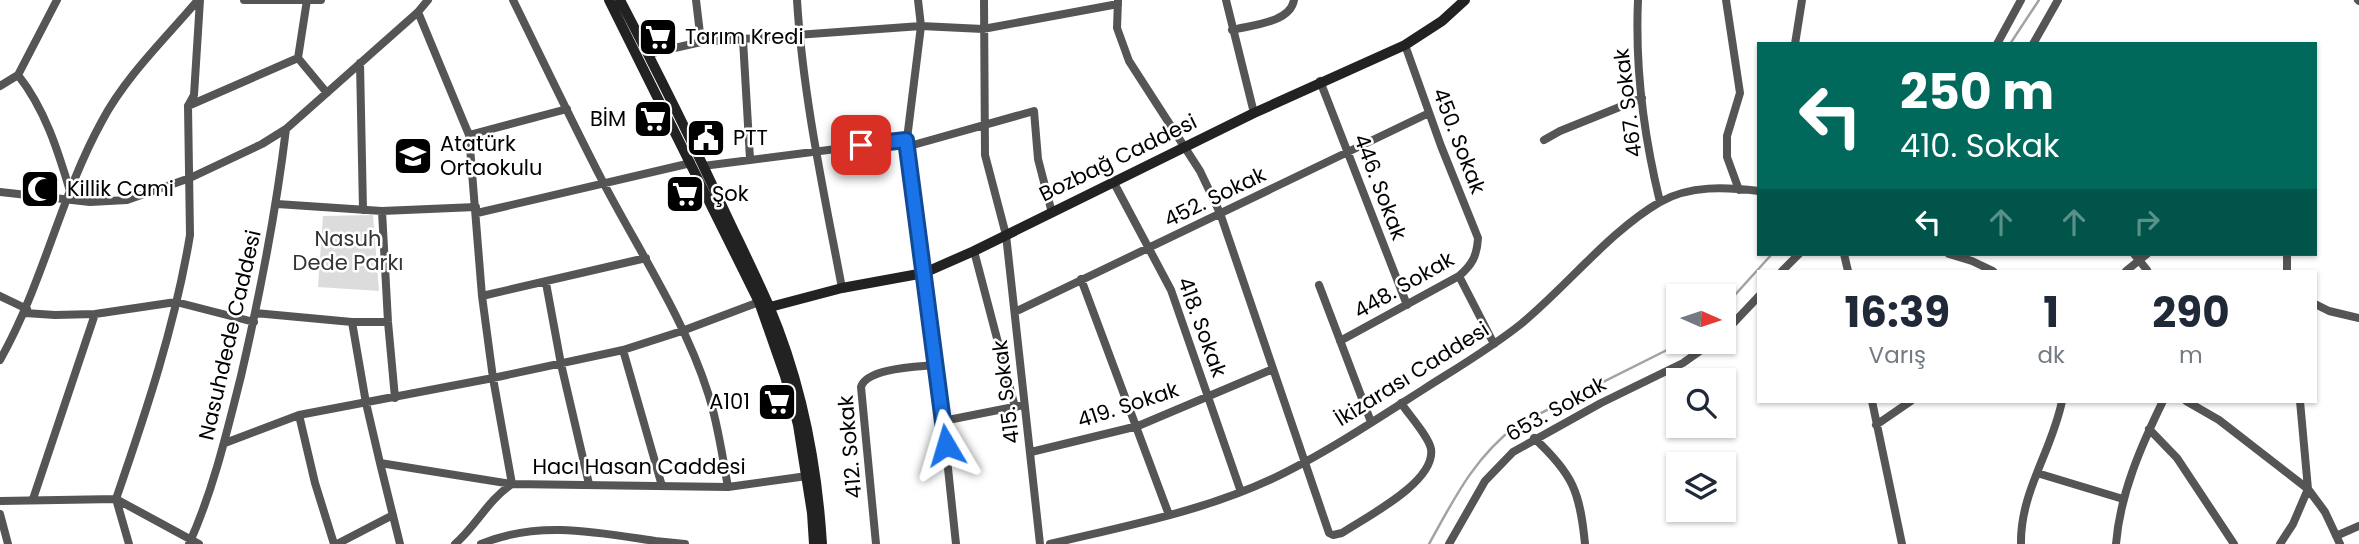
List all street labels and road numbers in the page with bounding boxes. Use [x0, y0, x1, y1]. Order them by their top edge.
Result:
street label: 467. Sokak [1606, 47, 1649, 159]
street label: 450. Sokak [1426, 84, 1493, 198]
street label: Bozbağ Caddesi [1034, 107, 1201, 208]
street label: 446. Sokak [1347, 130, 1414, 244]
street label: 452. Sokak [1159, 159, 1271, 234]
street label: Nasuhdede Caddesi [191, 227, 268, 443]
street label: 448. Sokak [1348, 244, 1459, 325]
street label: 418. Sokak [1171, 273, 1234, 381]
street label: İkizarası Caddesi [1329, 314, 1494, 433]
street label: 415. Sokak [985, 338, 1026, 446]
street label: 653. Sokak [1500, 369, 1611, 448]
street label: 419. Sokak [1074, 374, 1182, 435]
street label: 412. Sokak [831, 394, 868, 500]
street label: Hacı Hasan Caddesi [532, 452, 746, 481]

